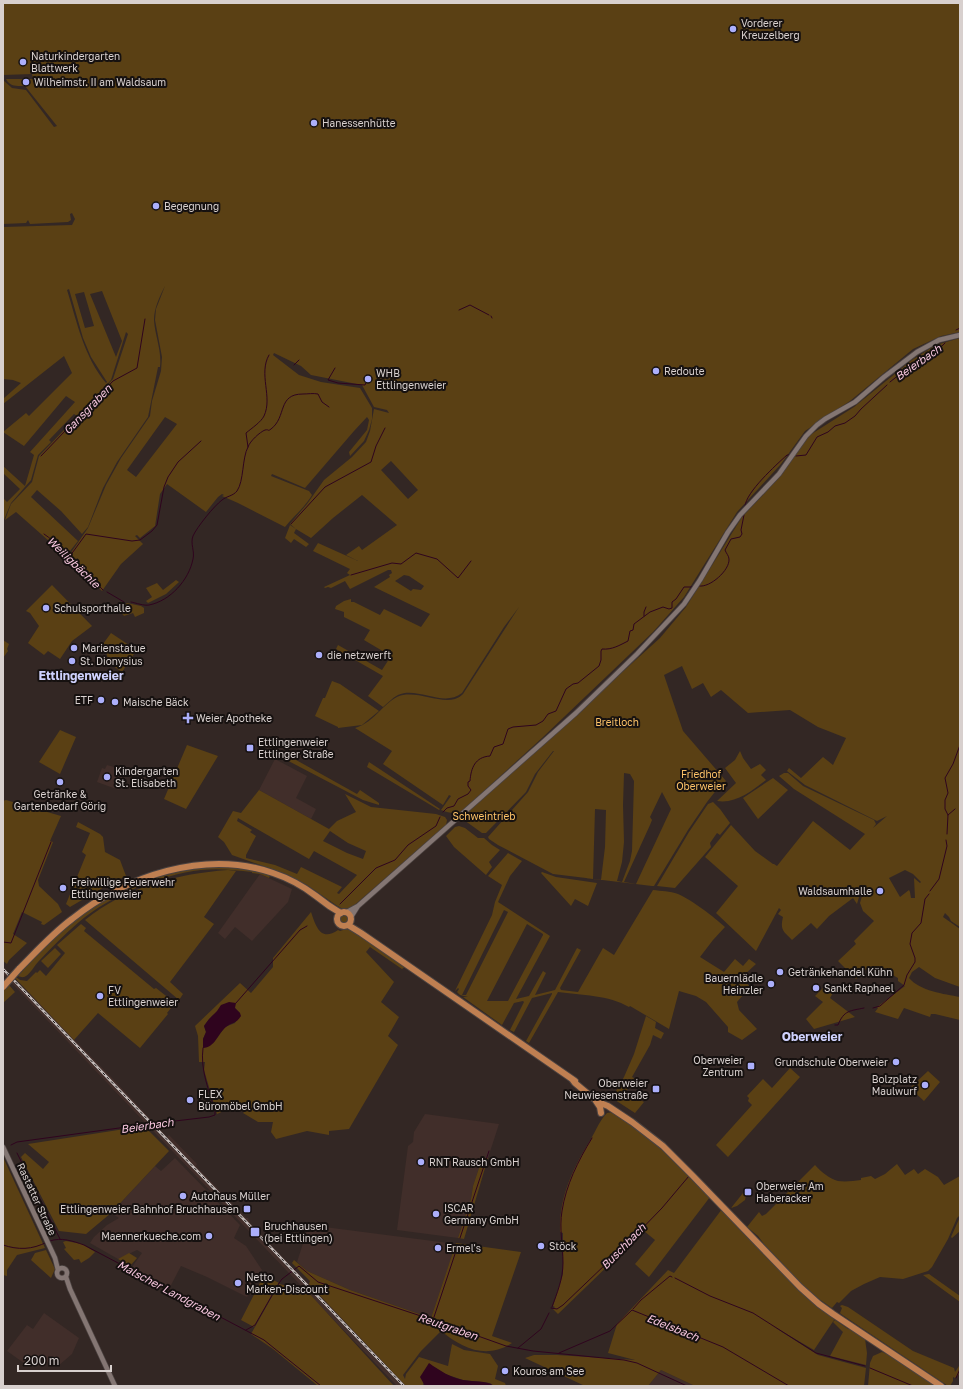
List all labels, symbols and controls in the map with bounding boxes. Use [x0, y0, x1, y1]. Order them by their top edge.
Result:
place label: Vorderer Kreuzelberg [741, 17, 800, 41]
marker: Vorderer Kreuzelberg [728, 24, 738, 34]
place label: Naturkindergarten Blattwerk [31, 50, 120, 74]
marker: Naturkindergarten Blattwerk [18, 57, 28, 67]
place label: Wilheimstr. II am Waldsaum [34, 76, 166, 88]
marker: Wilheimstr. II am Waldsaum [21, 77, 31, 87]
place label: Hanessenhütte [322, 117, 396, 129]
marker: Hanessenhütte [309, 118, 319, 128]
place label: Begegnung [164, 200, 219, 212]
marker: Begegnung [151, 201, 161, 211]
water label: Beierbach [893, 341, 944, 383]
place label: Redoute [664, 365, 705, 377]
marker: Redoute [651, 366, 661, 376]
place label: WHB Ettlingenweier [376, 367, 446, 391]
marker: WHB Ettlingenweier [363, 374, 373, 384]
water label: Gansgraben [60, 381, 115, 437]
water label: Weiligbächle [44, 534, 104, 592]
place label: Schulsporthalle [54, 602, 131, 614]
marker: Schulsporthalle [41, 603, 51, 613]
place label: Marienstatue [82, 642, 146, 654]
marker: Marienstatue [69, 643, 79, 653]
place label: die netzwerft [327, 649, 391, 661]
marker: die netzwerft [314, 650, 324, 660]
place label: St. Dionysius [80, 655, 143, 667]
marker: St. Dionysius [67, 656, 77, 666]
district label: Ettlingenweier [38, 668, 124, 683]
place label: ETF [75, 694, 93, 706]
marker: ETF [96, 695, 106, 705]
place label: Maische Bäck [123, 696, 189, 708]
marker: Maische Bäck [110, 697, 120, 707]
place label: Weier Apotheke [196, 712, 272, 724]
marker: Weier Apotheke [183, 713, 193, 723]
park label: Breitloch [595, 716, 639, 728]
place label: Ettlingenweier Ettlinger Straße [258, 736, 334, 760]
marker: Ettlingenweier Ettlinger Straße [245, 743, 255, 753]
place label: Kindergarten St. Elisabeth [115, 765, 178, 789]
park label: Friedhof Oberweier [676, 768, 726, 792]
marker: Kindergarten St. Elisabeth [102, 772, 112, 782]
marker: Getränke & Gartenbedarf Görig [55, 777, 65, 787]
place label: Getränke & Gartenbedarf Görig [14, 788, 106, 812]
park label: Schweintrieb [453, 810, 515, 822]
place label: Freiwillige Feuerwehr Ettlingenweier [71, 876, 175, 900]
marker: Freiwillige Feuerwehr Ettlingenweier [58, 883, 68, 893]
place label: Waldsaumhalle [798, 885, 872, 897]
marker: Waldsaumhalle [875, 886, 885, 896]
place label: Getränkehandel Kühn [788, 966, 892, 978]
marker: Getränkehandel Kühn [775, 967, 785, 977]
place label: Bauernlädle Heinzler [705, 972, 763, 996]
marker: Bauernlädle Heinzler [766, 979, 776, 989]
place label: Sankt Raphael [824, 982, 894, 994]
marker: Sankt Raphael [811, 983, 821, 993]
place label: FV Ettlingenweier [108, 984, 178, 1008]
marker: FV Ettlingenweier [95, 991, 105, 1001]
district label: Oberweier [782, 1029, 843, 1044]
place label: Oberweier Zentrum [693, 1054, 743, 1078]
place label: Grundschule Oberweier [775, 1056, 888, 1068]
marker: Grundschule Oberweier [891, 1057, 901, 1067]
marker: Oberweier Zentrum [746, 1061, 756, 1071]
place label: Bolzplatz Maulwurf [872, 1073, 917, 1097]
place label: Oberweier Neuwiesenstraße [564, 1077, 648, 1101]
marker: Bolzplatz Maulwurf [920, 1080, 930, 1090]
marker: Oberweier Neuwiesenstraße [651, 1084, 661, 1094]
place label: FLEX Büromöbel GmbH [198, 1088, 283, 1112]
marker: FLEX Büromöbel GmbH [185, 1095, 195, 1105]
water label: Beierbach [120, 1115, 175, 1135]
place label: RNT Rausch GmbH [429, 1156, 520, 1168]
marker: RNT Rausch GmbH [416, 1157, 426, 1167]
street label: Rastatter Straße [15, 1161, 59, 1237]
place label: Oberweier Am Haberacker [756, 1180, 824, 1204]
marker: Oberweier Am Haberacker [743, 1187, 753, 1197]
place label: Autohaus Müller [191, 1190, 270, 1202]
marker: Autohaus Müller [178, 1191, 188, 1201]
place label: ISCAR Germany GmbH [444, 1202, 519, 1226]
place label: Ettlingenweier Bahnhof Bruchhausen [60, 1203, 239, 1215]
marker: Ettlingenweier Bahnhof Bruchhausen [242, 1204, 252, 1214]
marker: ISCAR Germany GmbH [431, 1209, 441, 1219]
place label: Bruchhausen (bei Ettlingen) [264, 1220, 333, 1244]
water label: Buschbach [598, 1220, 649, 1272]
marker: Bruchhausen (bei Ettlingen) [249, 1226, 261, 1238]
place label: Maennerkueche.com [101, 1230, 201, 1242]
marker: Maennerkueche.com [204, 1231, 214, 1241]
place label: Stöck [549, 1240, 577, 1252]
marker: Stöck [536, 1241, 546, 1251]
place label: Ermel's [446, 1242, 481, 1254]
marker: Ermel's [433, 1243, 443, 1253]
water label: Malscher Landgraben [115, 1257, 224, 1324]
place label: Netto Marken-Discount [246, 1271, 328, 1295]
marker: Netto Marken-Discount [233, 1278, 243, 1288]
water label: Reutgraben [416, 1310, 481, 1344]
water label: Edelsbach [645, 1311, 702, 1344]
scale bar [18, 1347, 111, 1373]
text: 200 m [24, 1353, 59, 1368]
place label: Kouros am See [513, 1365, 585, 1377]
marker: Kouros am See [500, 1366, 510, 1376]

